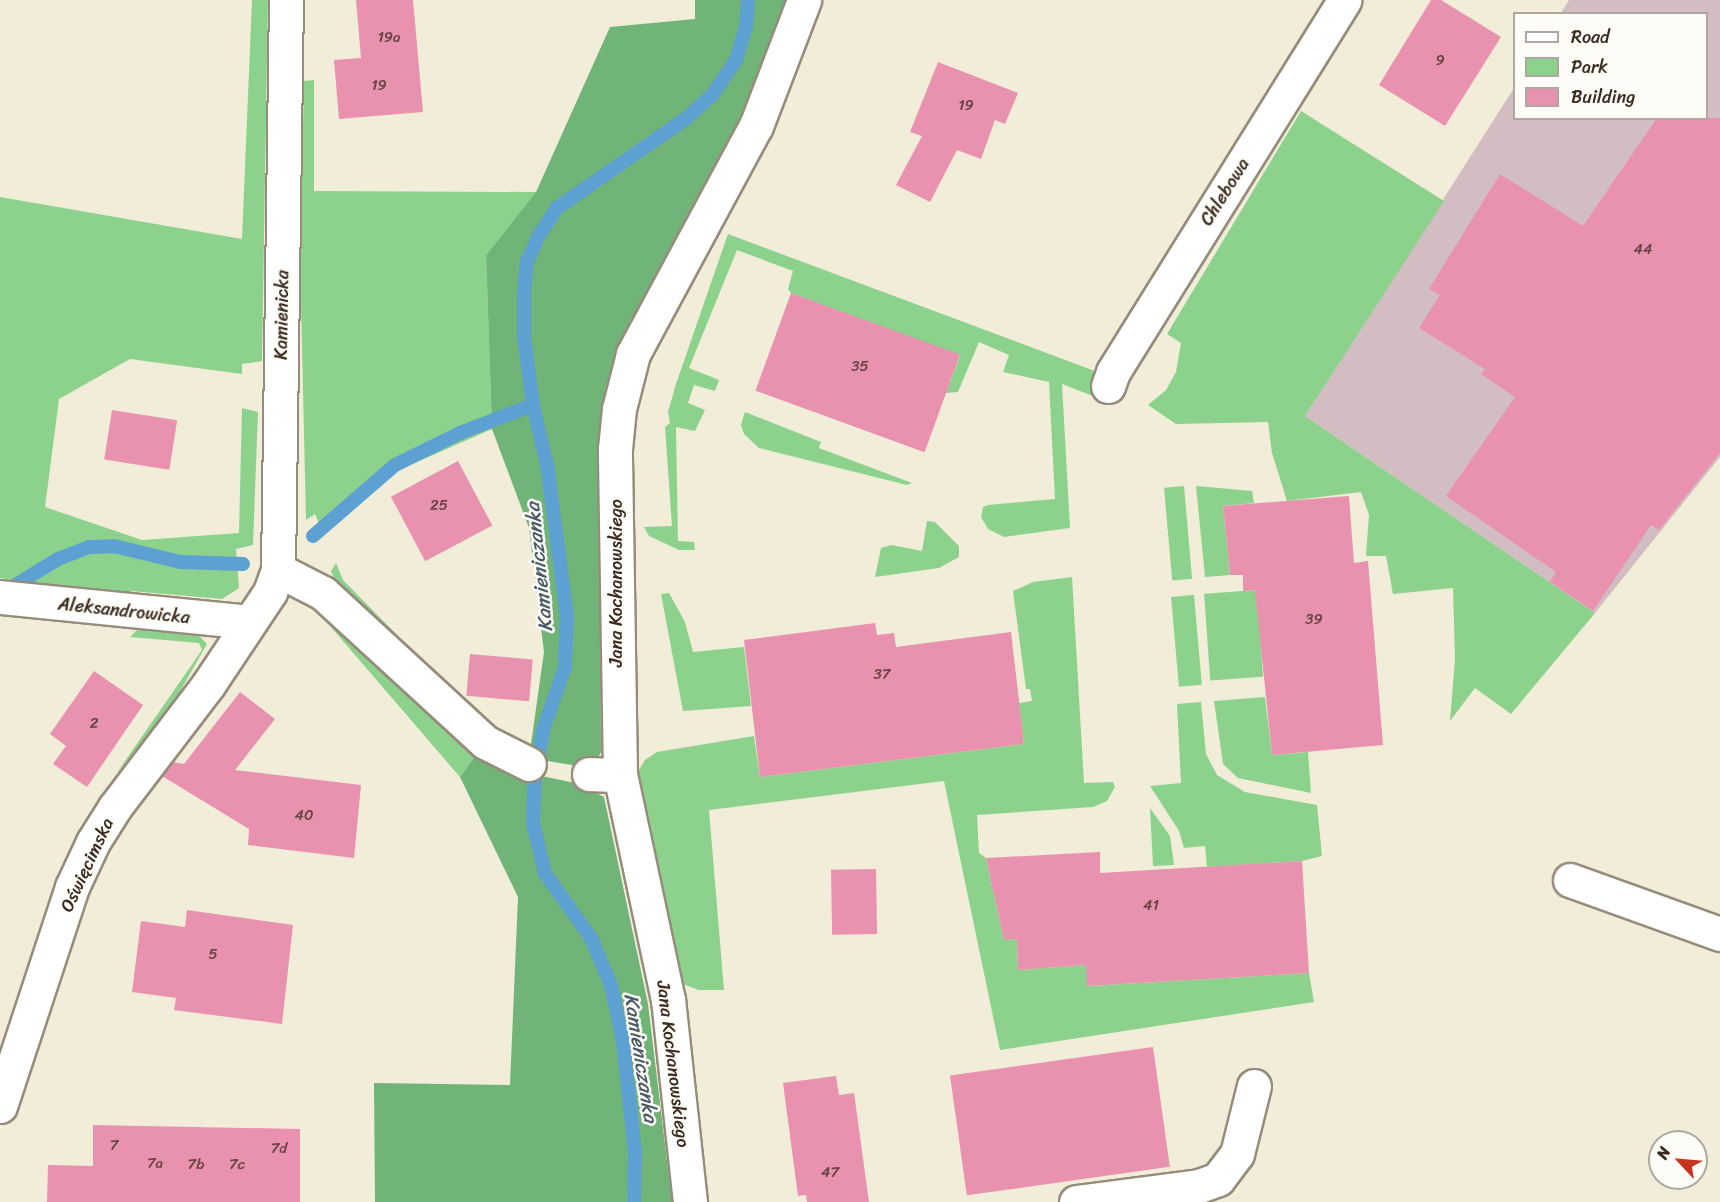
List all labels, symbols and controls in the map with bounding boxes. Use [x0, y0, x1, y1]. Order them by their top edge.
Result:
legend [1513, 12, 1708, 120]
text: Road [1571, 21, 1610, 53]
house number: 19a [377, 29, 401, 47]
text: Park [1571, 51, 1608, 83]
house number: 9 [1435, 52, 1445, 70]
house number: 19 [371, 77, 387, 95]
text: Building [1571, 81, 1635, 113]
house number: 19 [958, 97, 974, 115]
street label: Chlebowa [1196, 154, 1254, 230]
house number: 44 [1634, 241, 1652, 259]
street label: Kamienicka [270, 270, 294, 360]
house number: 35 [851, 358, 869, 376]
house number: 25 [430, 497, 448, 515]
street label: Jana Kochanowskiego [605, 498, 627, 668]
water label: Kamieniczanka [520, 501, 558, 633]
street label: Aleksandrowicka [57, 593, 191, 629]
house number: 39 [1305, 611, 1323, 629]
house number: 37 [874, 666, 890, 684]
house number: 2 [90, 715, 98, 733]
house number: 40 [295, 807, 313, 825]
street label: Oświęcimska [56, 815, 118, 915]
house number: 41 [1143, 897, 1159, 915]
house number: 5 [208, 946, 218, 964]
street label: Jana Kochanowskiego [652, 979, 694, 1149]
water label: Kamieniczanka [619, 992, 663, 1124]
north arrow [1648, 1130, 1708, 1190]
house number: 7 [110, 1137, 118, 1155]
house number: 7d [271, 1140, 287, 1158]
text: N [1648, 1141, 1679, 1164]
house number: 7a [147, 1155, 163, 1173]
house number: 7b [188, 1156, 204, 1174]
house number: 7c [229, 1156, 245, 1174]
house number: 47 [821, 1164, 839, 1182]

